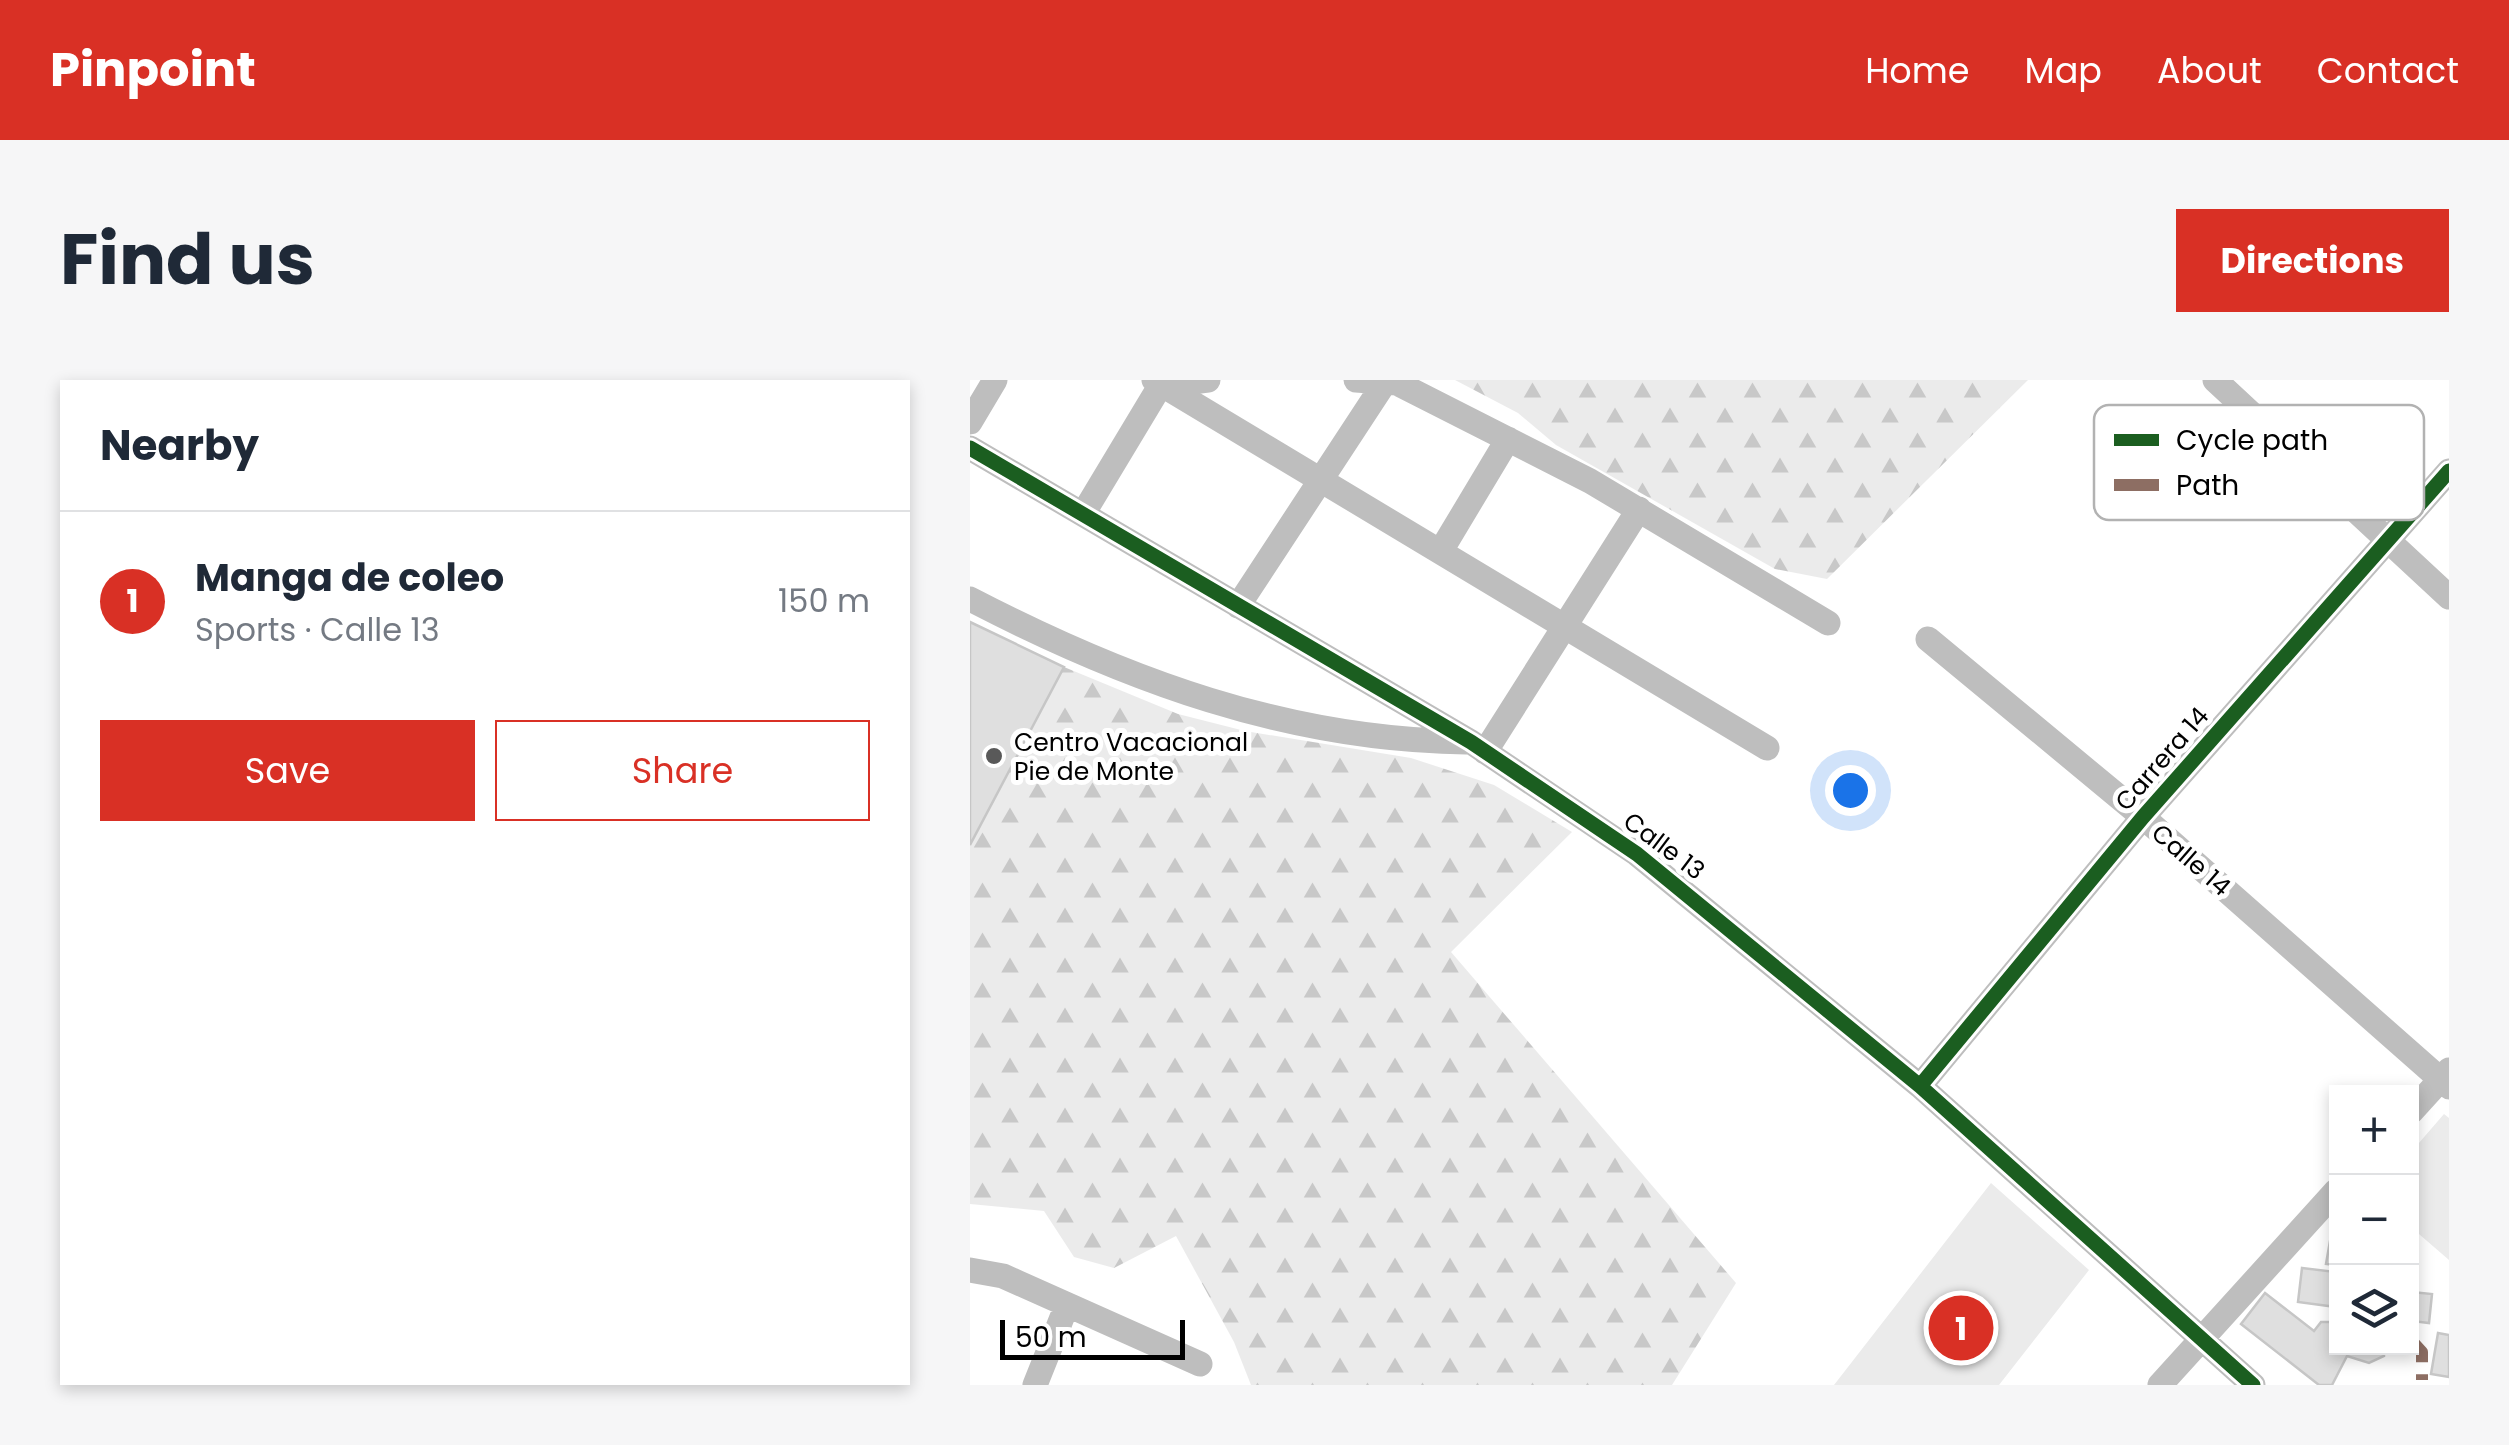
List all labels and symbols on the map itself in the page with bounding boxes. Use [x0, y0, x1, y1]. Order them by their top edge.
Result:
legend [2094, 405, 2424, 520]
text: Cycle path [2176, 421, 2328, 460]
text: Path [2176, 466, 2239, 505]
street label: Carrera 14 [2107, 700, 2217, 818]
place label: Centro Vacacional Pie de Monte [1014, 725, 1248, 789]
marker: Centro Vacacional Pie de Monte [983, 745, 1005, 767]
your location [1825, 765, 1876, 816]
street label: Calle 13 [1616, 804, 1712, 888]
street label: Calle 14 [2144, 816, 2238, 904]
pin: 1 [1928, 1290, 1994, 1366]
scale bar [1000, 1315, 1185, 1360]

